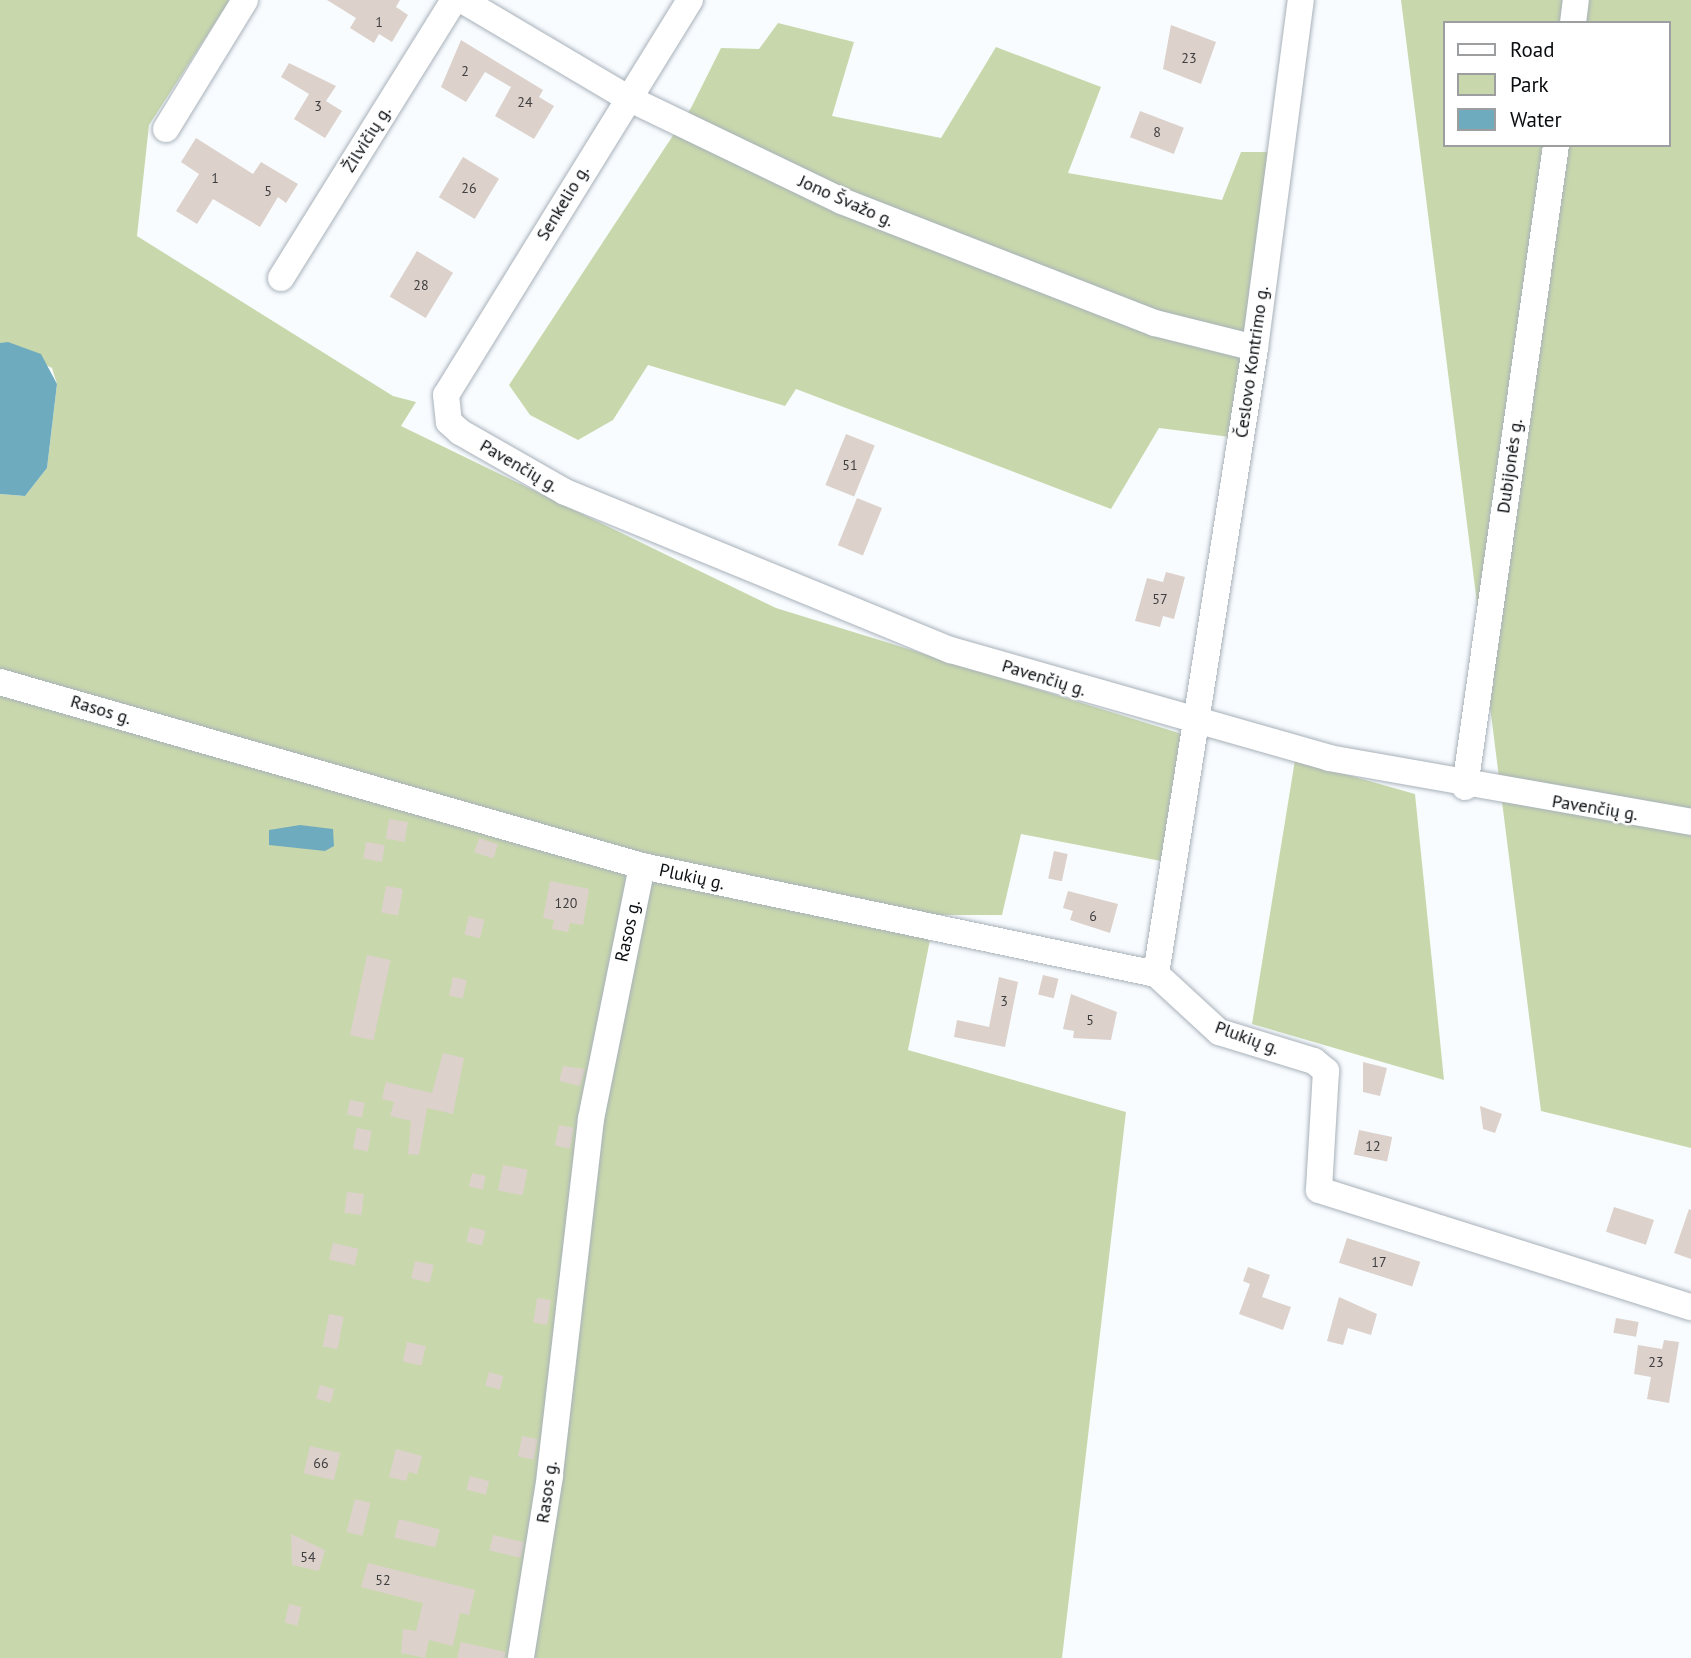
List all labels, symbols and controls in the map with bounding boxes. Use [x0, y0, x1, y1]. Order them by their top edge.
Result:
house number: 1 [375, 14, 383, 30]
legend [1442, 21, 1670, 147]
text: Road [1510, 36, 1554, 63]
house number: 23 [1181, 50, 1197, 66]
house number: 2 [461, 63, 469, 79]
text: Park [1510, 71, 1549, 98]
house number: 24 [517, 94, 533, 110]
house number: 3 [314, 98, 322, 114]
street label: Žilvičių g. [338, 102, 396, 176]
text: Water [1510, 106, 1562, 133]
house number: 8 [1153, 124, 1161, 140]
street label: Senkelio g. [532, 161, 594, 245]
house number: 1 [211, 170, 219, 186]
street label: Jono Švažo g. [795, 170, 897, 232]
house number: 26 [461, 180, 477, 196]
house number: 5 [264, 183, 272, 199]
house number: 28 [413, 277, 429, 293]
street label: Česlovo Kontrimo g. [1231, 285, 1273, 439]
street label: Dubijonės g. [1493, 417, 1527, 515]
street label: Pavenčių g. [476, 435, 562, 497]
house number: 51 [842, 457, 858, 473]
house number: 57 [1152, 591, 1168, 607]
street label: Pavenčių g. [999, 655, 1089, 701]
street label: Rasos g. [68, 691, 134, 729]
street label: Pavenčių g. [1550, 791, 1640, 825]
street label: Plukių g. [657, 860, 727, 894]
house number: 120 [555, 895, 577, 911]
street label: Rasos g. [611, 898, 645, 964]
house number: 6 [1089, 908, 1097, 924]
house number: 3 [1000, 993, 1008, 1009]
house number: 5 [1086, 1012, 1094, 1028]
street label: Plukių g. [1212, 1016, 1282, 1060]
house number: 12 [1365, 1138, 1381, 1154]
house number: 17 [1371, 1254, 1387, 1270]
house number: 23 [1648, 1354, 1664, 1370]
house number: 66 [313, 1455, 329, 1471]
street label: Rasos g. [532, 1460, 562, 1524]
house number: 54 [300, 1549, 316, 1565]
house number: 52 [375, 1572, 391, 1588]

